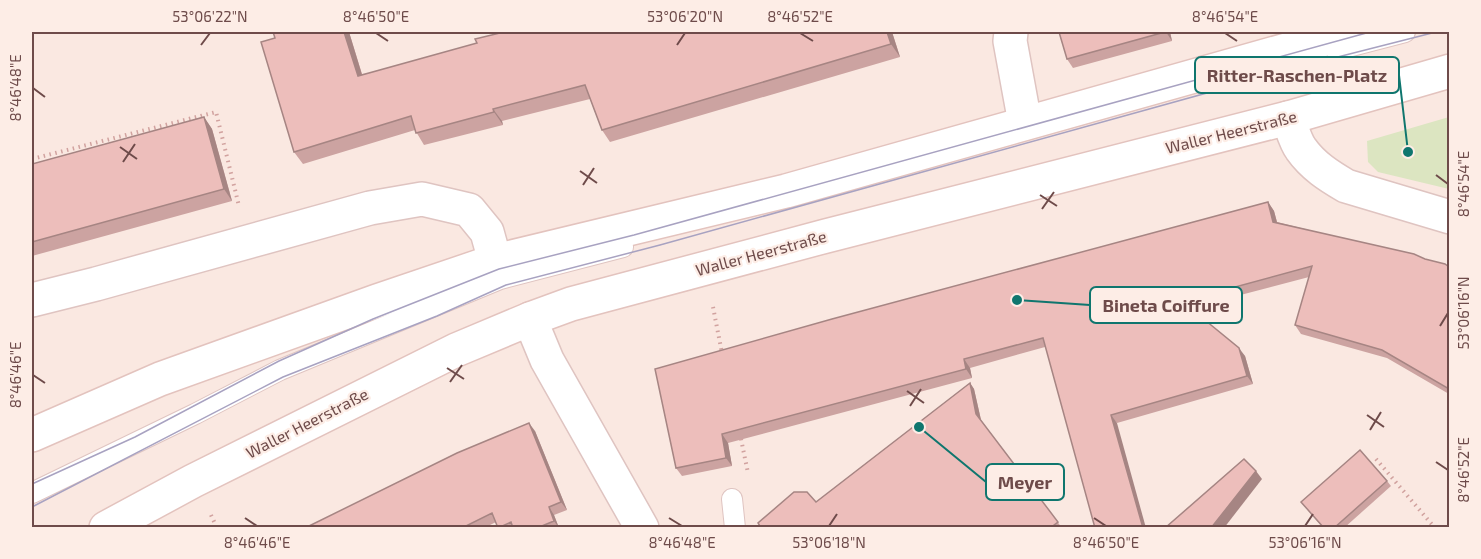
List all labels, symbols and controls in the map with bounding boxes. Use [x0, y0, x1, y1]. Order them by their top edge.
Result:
text: 53°06'22"N [172, 7, 248, 25]
text: 8°46'50"E [343, 7, 409, 25]
text: 53°06'20"N [647, 7, 723, 25]
text: 8°46'52"E [767, 7, 833, 25]
text: 8°46'54"E [1192, 7, 1258, 25]
text: 8°46'48"E [6, 54, 24, 122]
callout: Ritter-Raschen-Platz [1195, 57, 1399, 93]
text: Ritter-Raschen-Platz [1207, 64, 1387, 86]
street label: Waller Heerstraße [1163, 106, 1298, 157]
text: 8°46'54"E [1454, 151, 1472, 217]
street label: Waller Heerstraße [693, 226, 828, 279]
text: 53°06'16"N [1454, 276, 1472, 350]
callout: Bineta Coiffure [1090, 287, 1242, 323]
text: Bineta Coiffure [1102, 294, 1230, 316]
text: 8°46'46"E [6, 342, 24, 408]
street label: Waller Heerstraße [242, 384, 371, 462]
text: 8°46'52"E [1454, 437, 1472, 503]
callout: Meyer [986, 464, 1064, 500]
text: Meyer [998, 471, 1053, 493]
text: 8°46'46"E [224, 533, 290, 551]
text: 8°46'48"E [648, 533, 716, 551]
text: 53°06'18"N [792, 533, 866, 551]
text: 8°46'50"E [1073, 533, 1139, 551]
text: 53°06'16"N [1268, 533, 1342, 551]

